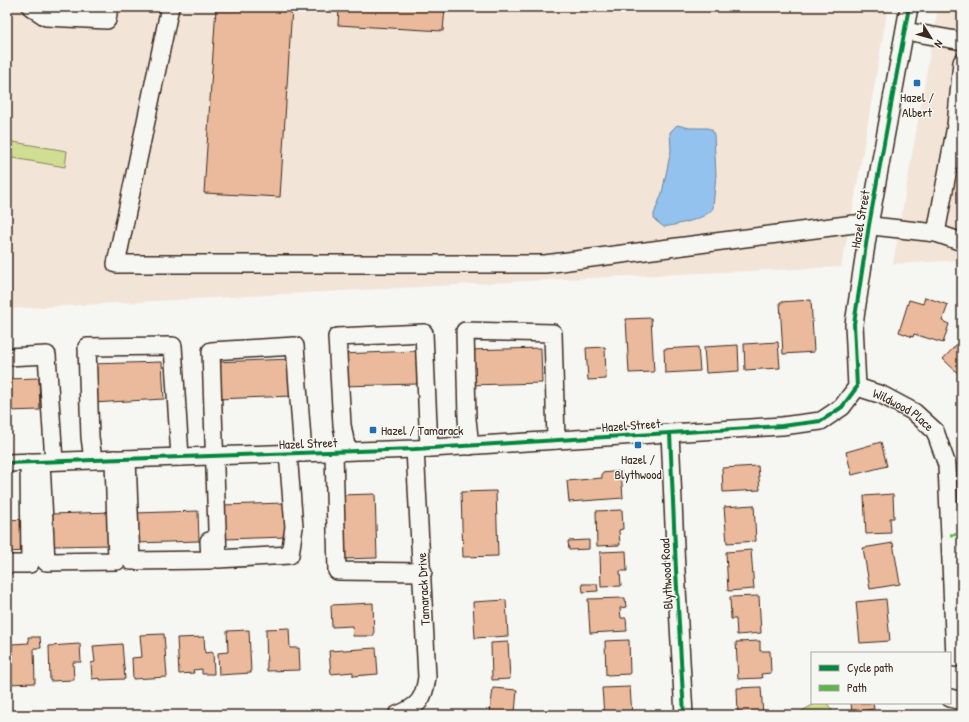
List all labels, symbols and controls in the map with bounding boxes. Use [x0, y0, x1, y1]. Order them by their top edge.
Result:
north arrow [911, 18, 951, 58]
text: N [932, 37, 946, 51]
marker: Hazel / Albert [912, 78, 922, 88]
place label: Hazel / Albert [900, 88, 934, 121]
street label: Hazel Street [846, 188, 874, 249]
street label: Wildwood Place [871, 384, 938, 435]
street label: Hazel Street [601, 414, 661, 436]
place label: Hazel / Tamarack [381, 421, 464, 439]
marker: Hazel / Tamarack [368, 425, 378, 435]
street label: Hazel Street [278, 433, 338, 453]
marker: Hazel / Blythwood [633, 440, 643, 450]
place label: Hazel / Blythwood [614, 450, 662, 483]
street label: Blythwood Road [655, 538, 677, 610]
street label: Tamarack Drive [412, 552, 434, 626]
legend [811, 652, 951, 704]
text: Cycle path [847, 659, 893, 676]
text: Path [847, 679, 867, 696]

